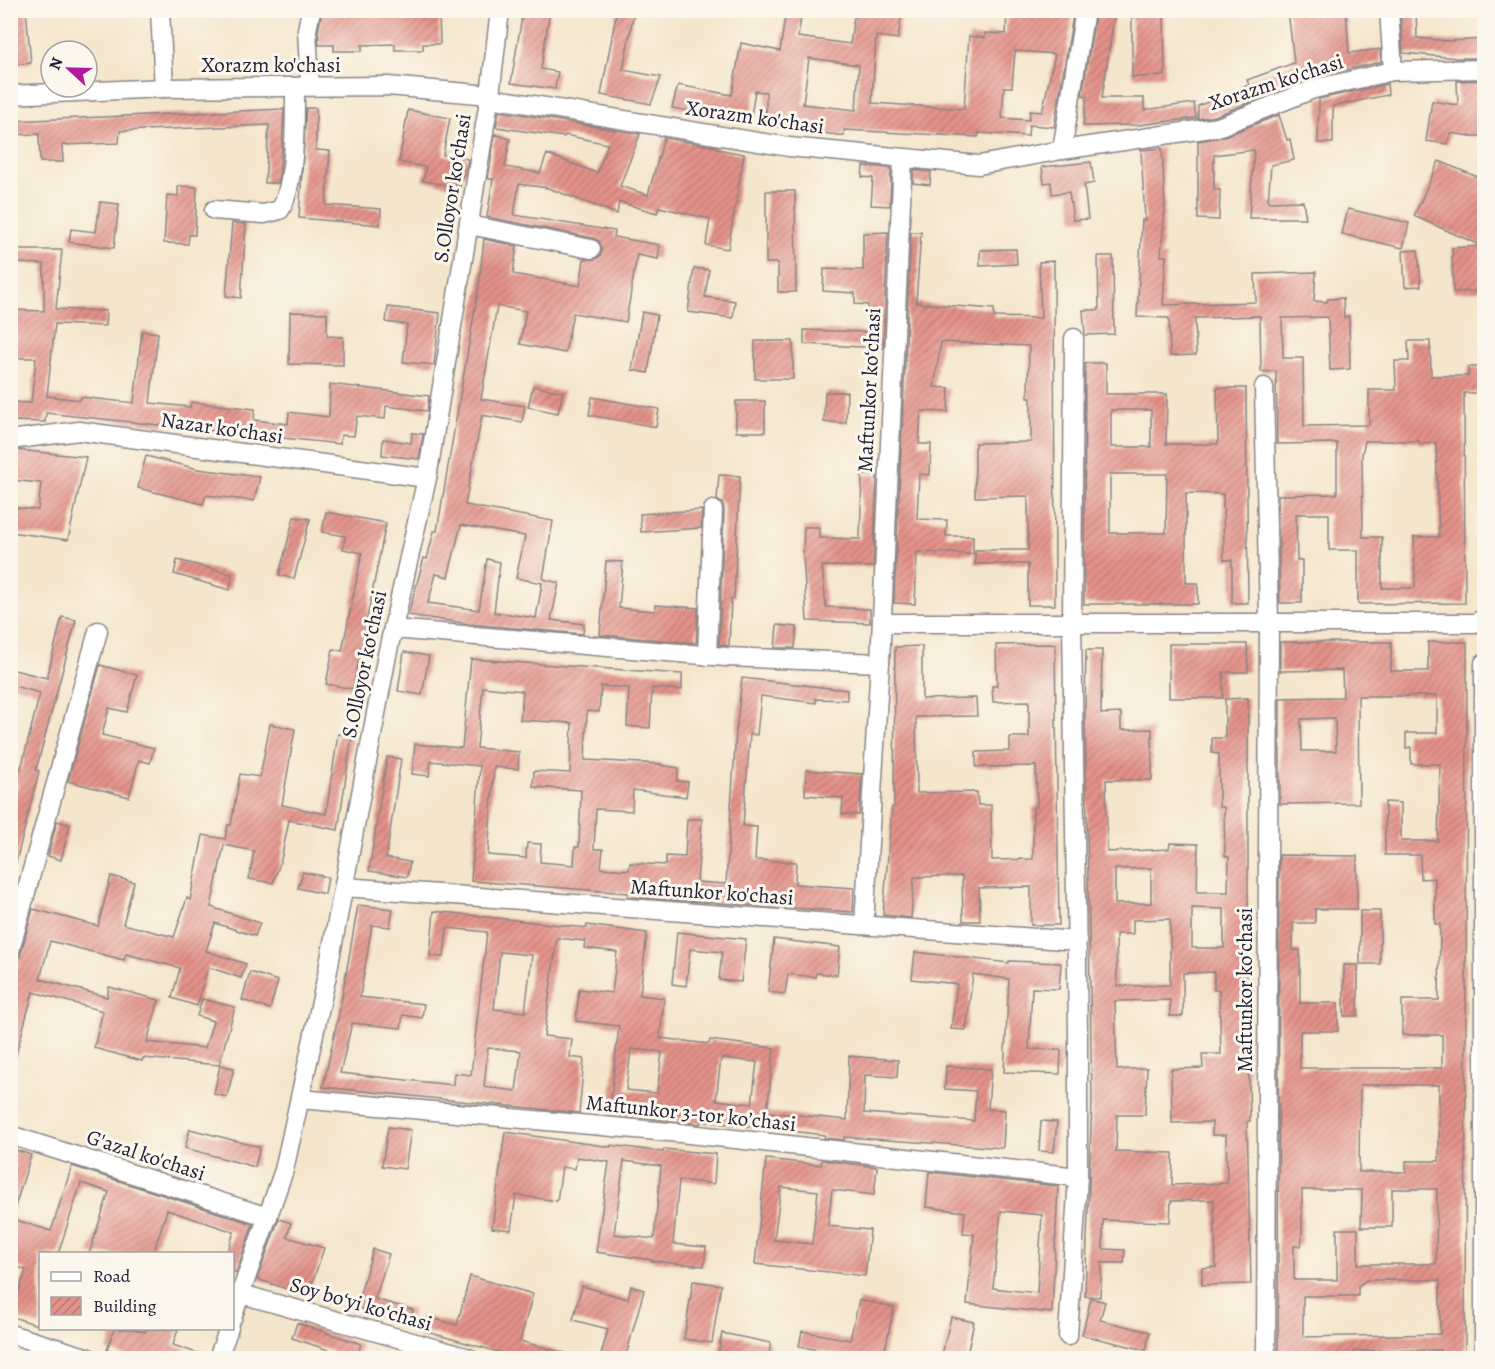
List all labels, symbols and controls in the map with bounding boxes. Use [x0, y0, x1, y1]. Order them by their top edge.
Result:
north arrow [39, 39, 99, 99]
street label: Xorazm ko'chasi [1205, 47, 1347, 117]
street label: Xorazm ko'chasi [201, 51, 341, 79]
text: N [44, 54, 69, 73]
street label: Xorazm ko'chasi [684, 93, 826, 141]
street label: S.Olloyor koʻchasi [426, 112, 478, 264]
street label: Maftunkor koʻchasi [851, 307, 887, 473]
street label: Nazar ko'chasi [159, 406, 285, 450]
street label: S.Olloyor koʻchasi [335, 588, 393, 740]
street label: Maftunkor ko'chasi [629, 872, 795, 912]
street label: Maftunkor koʻchasi [1231, 907, 1259, 1073]
street label: Maftunkor 3-tor koʼchasi [584, 1088, 798, 1138]
street label: G'azal ko'chasi [83, 1123, 209, 1187]
legend [39, 1252, 234, 1330]
text: Road [93, 1264, 131, 1288]
street label: Soy boʻyi koʻchasi [286, 1270, 436, 1338]
text: Building [93, 1294, 157, 1318]

